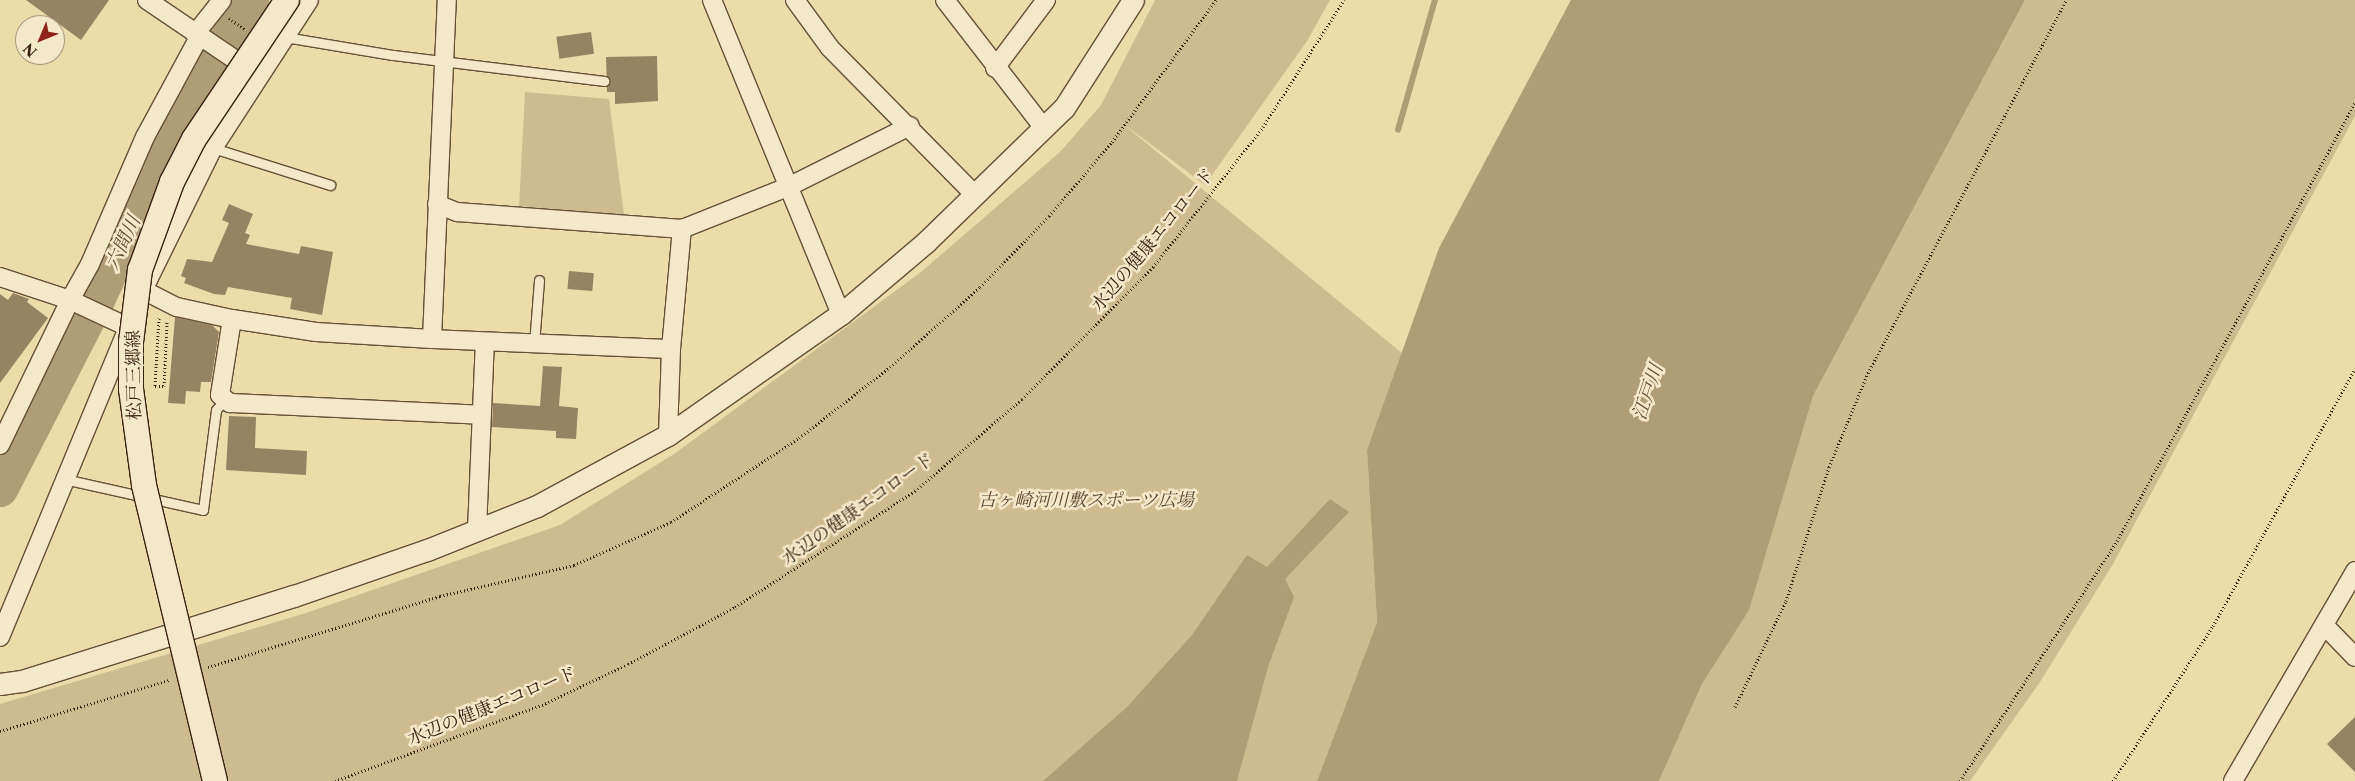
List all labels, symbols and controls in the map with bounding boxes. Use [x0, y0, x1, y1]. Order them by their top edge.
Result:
north arrow [15, 15, 65, 65]
text: N [19, 39, 41, 61]
street label: 水辺の健康エコロード [1087, 164, 1219, 316]
water label: 六間川 [101, 212, 145, 274]
street label: 松戸三郷線 [122, 330, 146, 420]
water label: 江戸川 [1628, 361, 1668, 423]
street label: 水辺の健康エコロード [778, 449, 938, 569]
park label: 古ヶ崎河川敷スポーツ広場 [978, 489, 1194, 511]
street label: 水辺の健康エコロード [405, 662, 579, 750]

